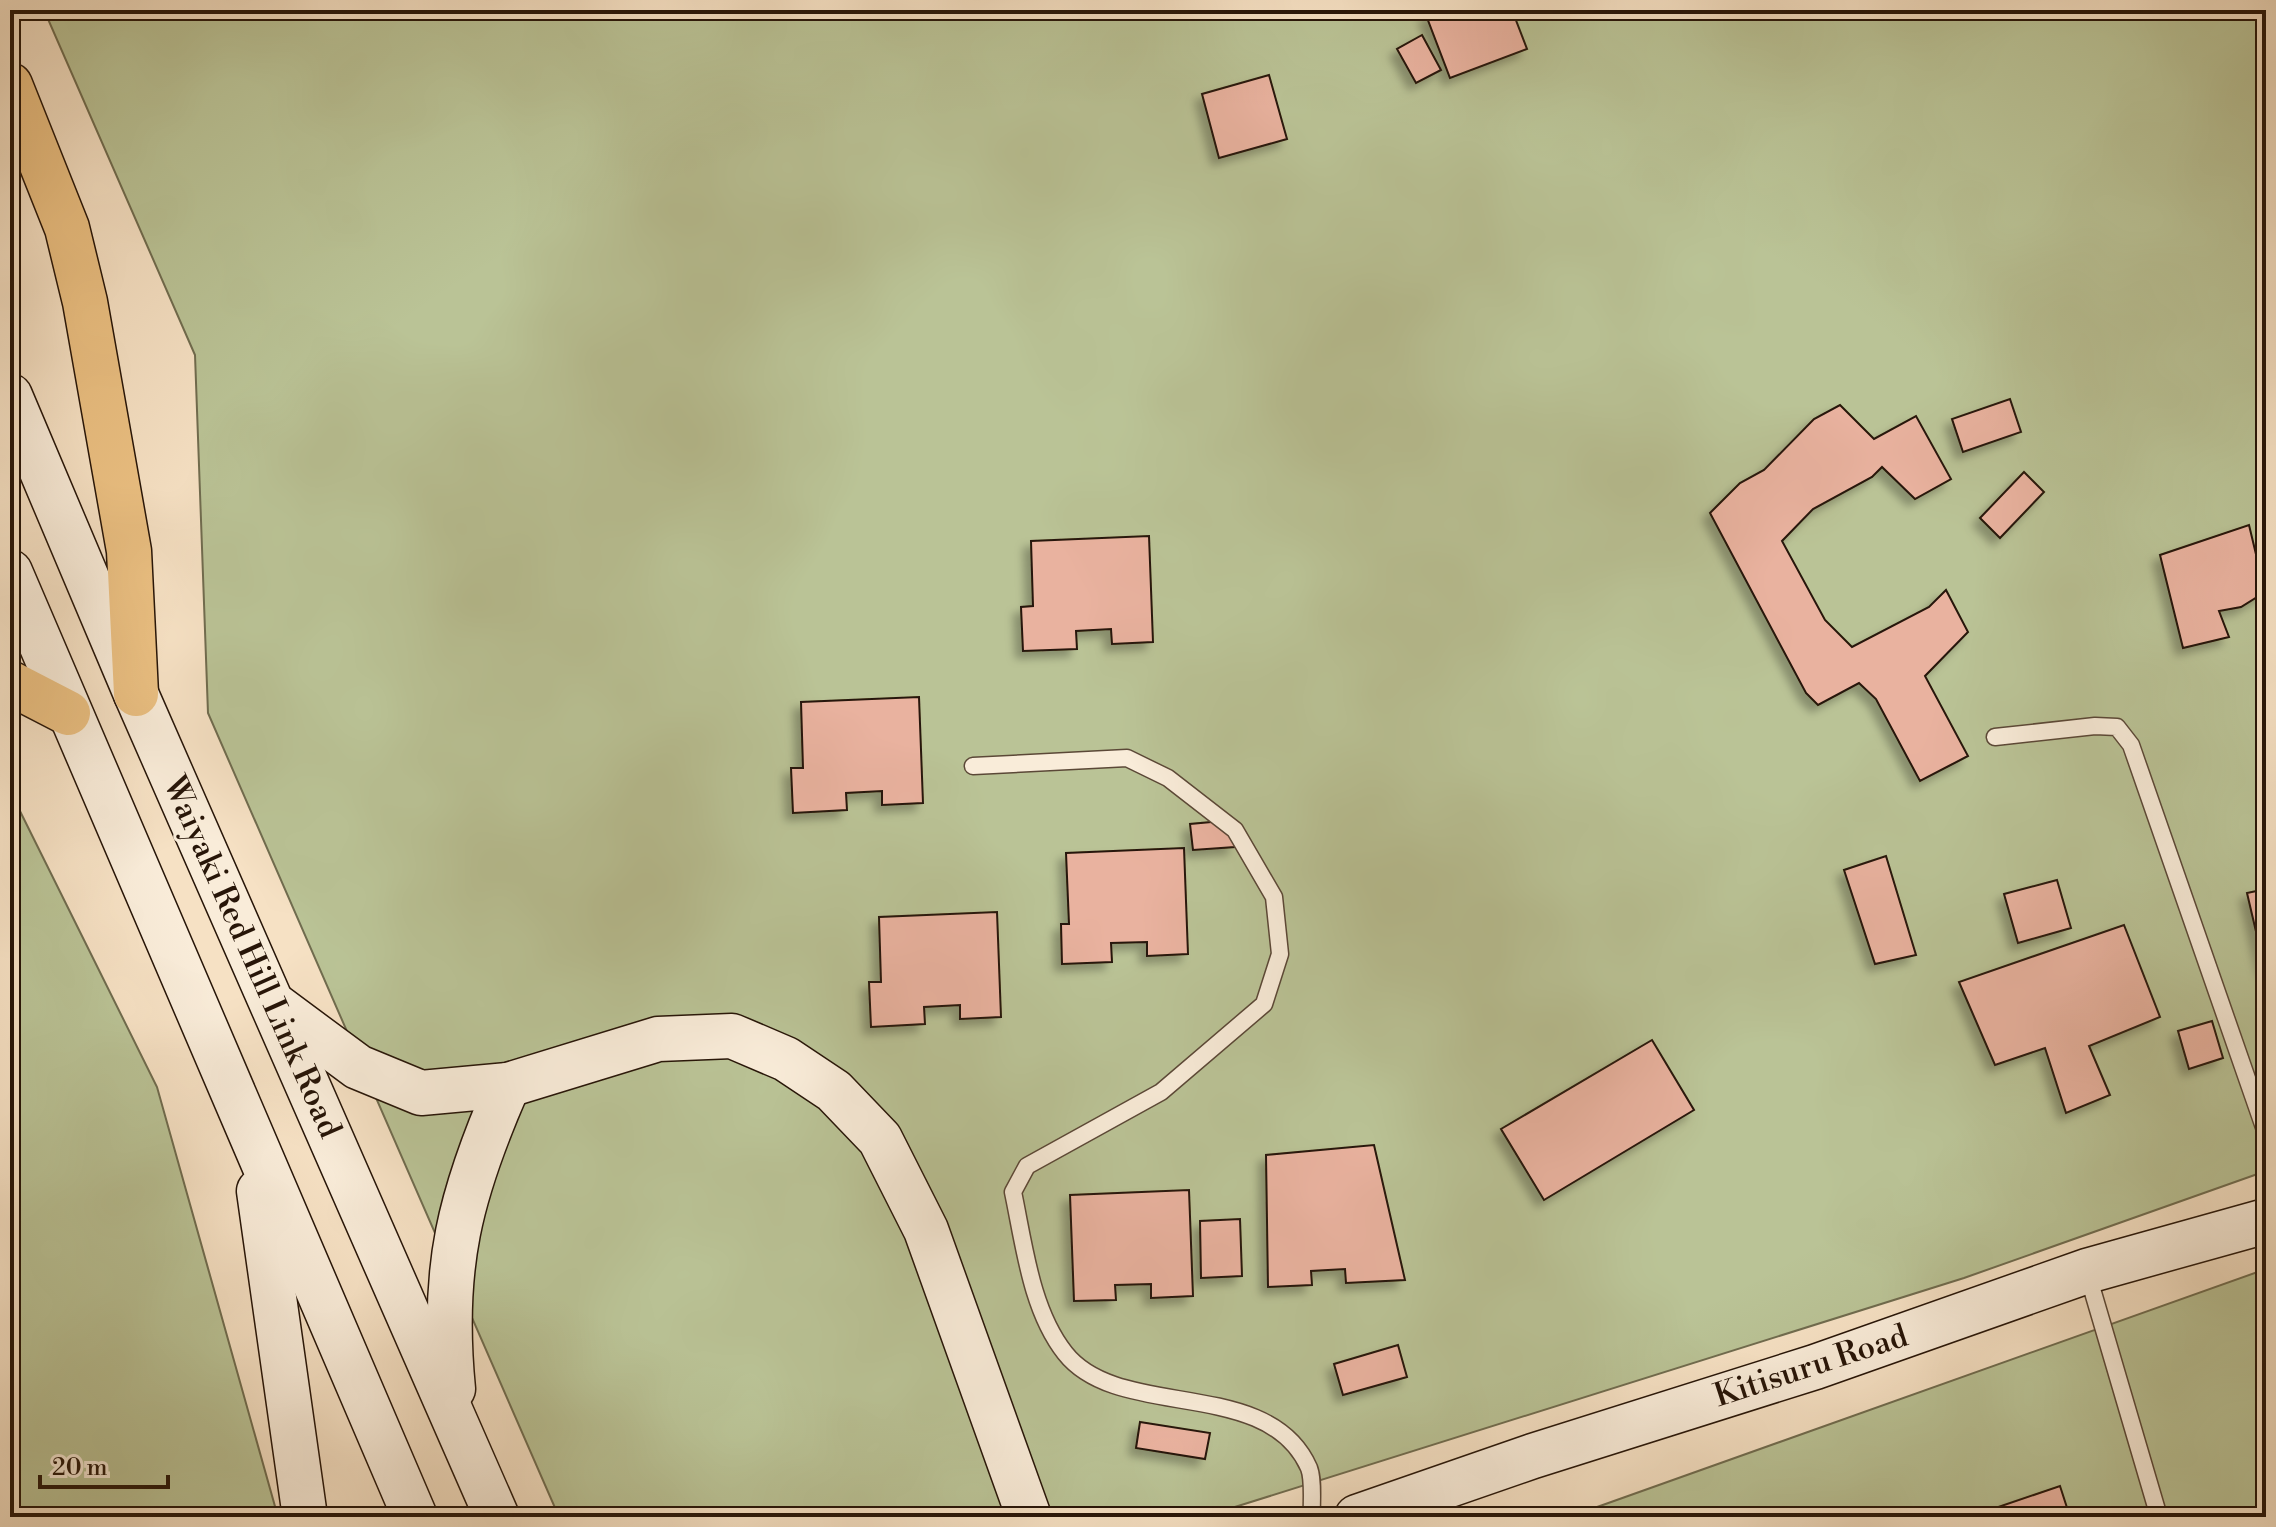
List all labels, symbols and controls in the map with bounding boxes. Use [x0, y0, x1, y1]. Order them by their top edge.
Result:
street label: Waiyaki Red Hill Link Road [154, 769, 350, 1144]
street label: Kitisuru Road [1709, 1316, 1913, 1416]
scale bar [40, 1439, 168, 1489]
text: 20 m [52, 1453, 108, 1483]

